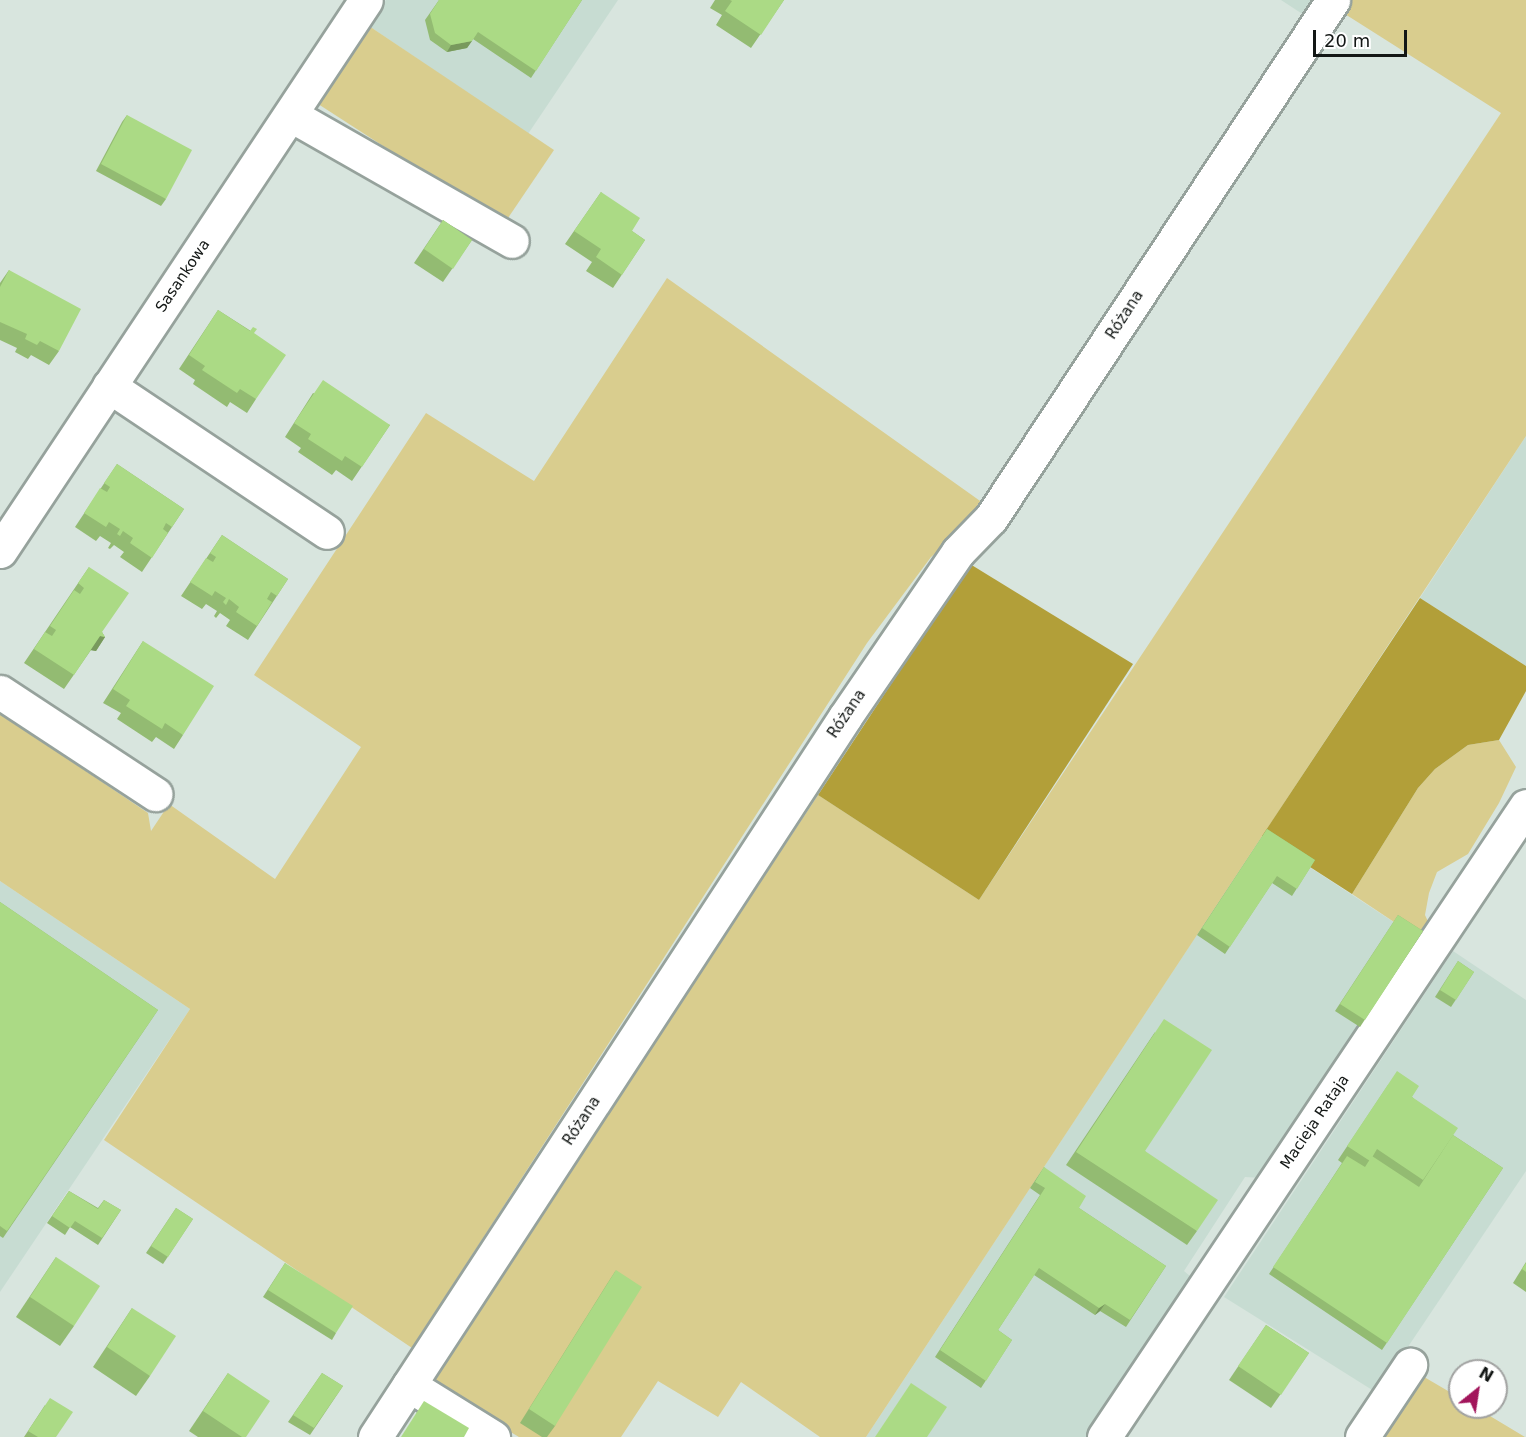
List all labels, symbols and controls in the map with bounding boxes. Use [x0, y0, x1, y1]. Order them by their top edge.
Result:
scale bar [1316, 18, 1410, 56]
text: 20 m [1324, 30, 1370, 51]
street label: Sasankowa [152, 236, 214, 316]
street label: Różana [1103, 287, 1147, 343]
street label: Różana [824, 686, 870, 742]
street label: Macieja Rataja [1277, 1072, 1353, 1172]
street label: Różana [560, 1093, 604, 1149]
north arrow [1448, 1359, 1508, 1419]
text: N [1476, 1363, 1497, 1386]

